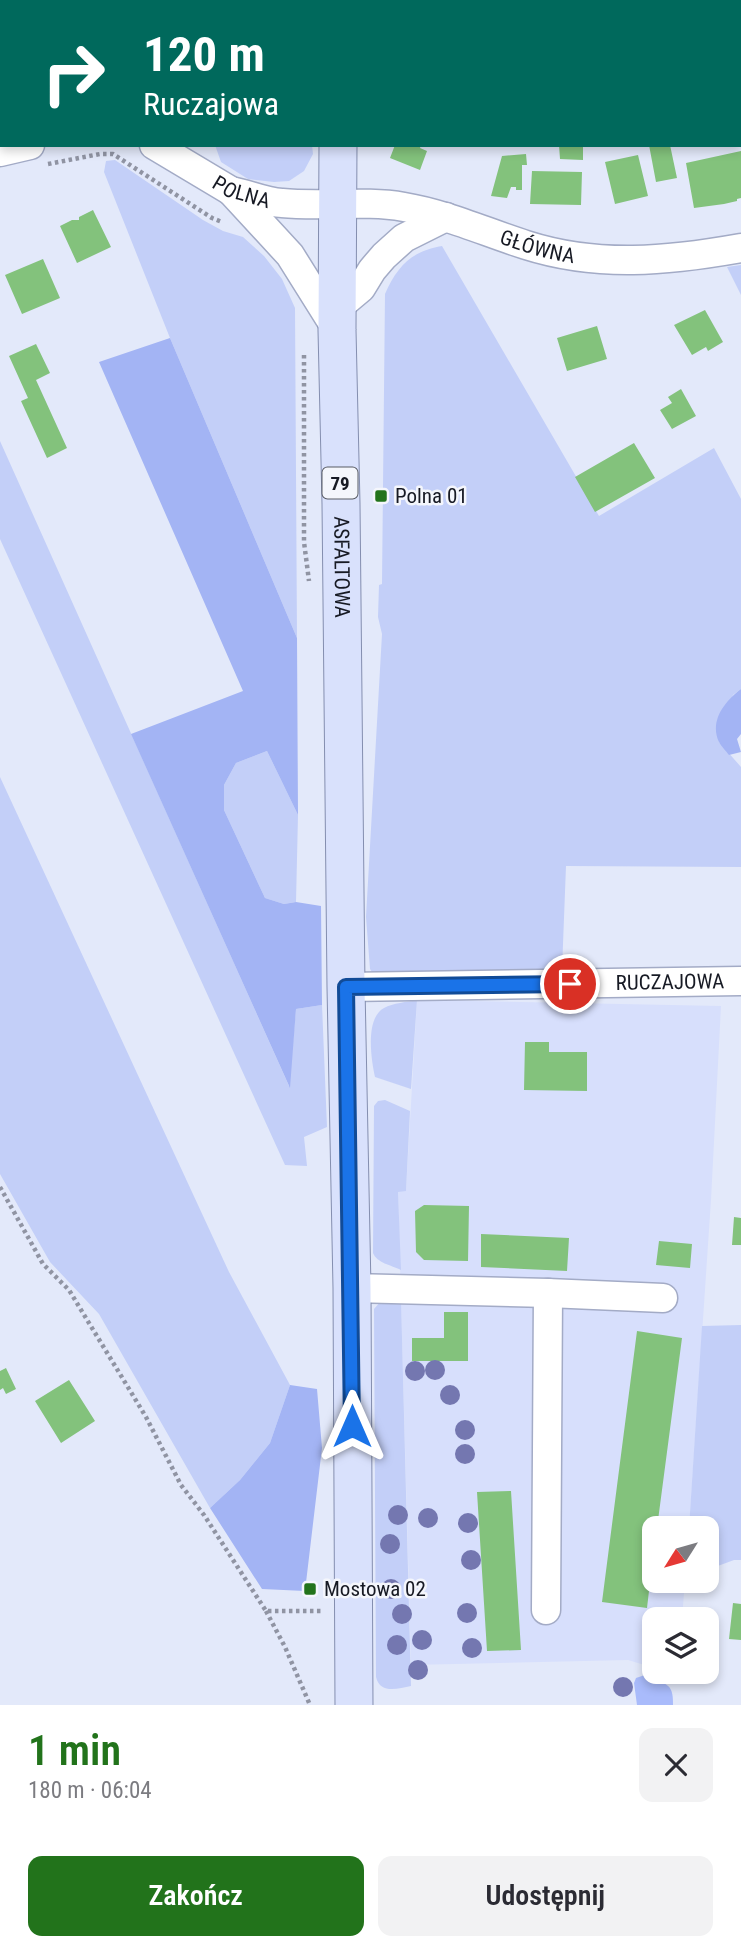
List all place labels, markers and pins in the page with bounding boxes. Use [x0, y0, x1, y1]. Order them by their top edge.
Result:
place label: Polna 01 [395, 484, 468, 508]
marker: Polna 01 [373, 488, 389, 504]
pin [540, 954, 600, 1014]
place label: Mostowa 02 [324, 1577, 426, 1601]
marker: Mostowa 02 [302, 1581, 318, 1597]

